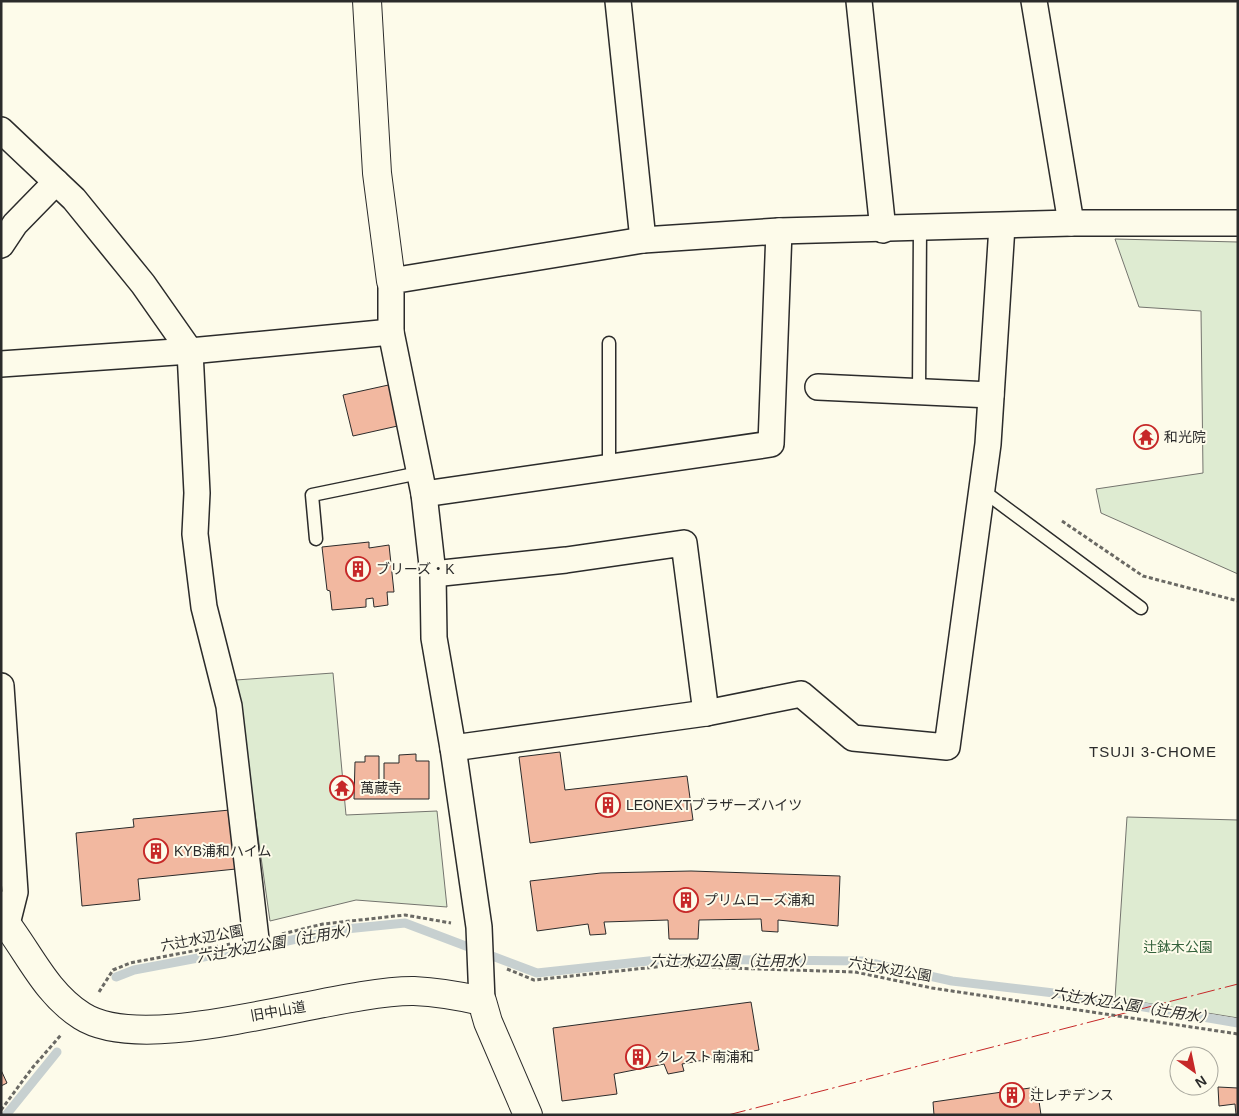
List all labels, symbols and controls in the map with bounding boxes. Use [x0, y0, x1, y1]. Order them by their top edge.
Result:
temple icon: 和光院 [1133, 424, 1159, 450]
place label: 和光院 [1164, 429, 1206, 445]
building icon: ブリーズ・K [345, 556, 371, 582]
place label: ブリーズ・K [376, 561, 455, 577]
district label: TSUJI 3-CHOME [1089, 743, 1217, 760]
temple icon: 萬蔵寺 [329, 775, 355, 801]
place label: 萬蔵寺 [360, 780, 402, 796]
building icon: LEONEXTブラザーズハイツ [595, 792, 621, 818]
place label: LEONEXTブラザーズハイツ [626, 797, 802, 813]
building icon: KYB浦和ハイム [143, 838, 169, 864]
place label: KYB浦和ハイム [174, 843, 271, 859]
building icon: プリムローズ浦和 [673, 887, 699, 913]
place label: プリムローズ浦和 [704, 892, 815, 908]
water label: 六辻水辺公園（辻用水） [195, 920, 361, 965]
street label: 六辻水辺公園 [159, 922, 245, 954]
park label: 辻鉢木公園 [1143, 939, 1213, 955]
water label: 六辻水辺公園（辻用水） [649, 952, 815, 969]
street label: 六辻水辺公園 [847, 954, 933, 984]
water label: 六辻水辺公園（辻用水） [1050, 984, 1216, 1027]
street label: 旧中山道 [249, 998, 307, 1024]
building icon: クレスト南浦和 [625, 1044, 651, 1070]
north arrow [1169, 1046, 1219, 1096]
place label: クレスト南浦和 [656, 1049, 754, 1065]
text: N [1192, 1072, 1210, 1091]
building icon: 辻レヂデンス [999, 1082, 1025, 1108]
place label: 辻レヂデンス [1030, 1087, 1114, 1103]

